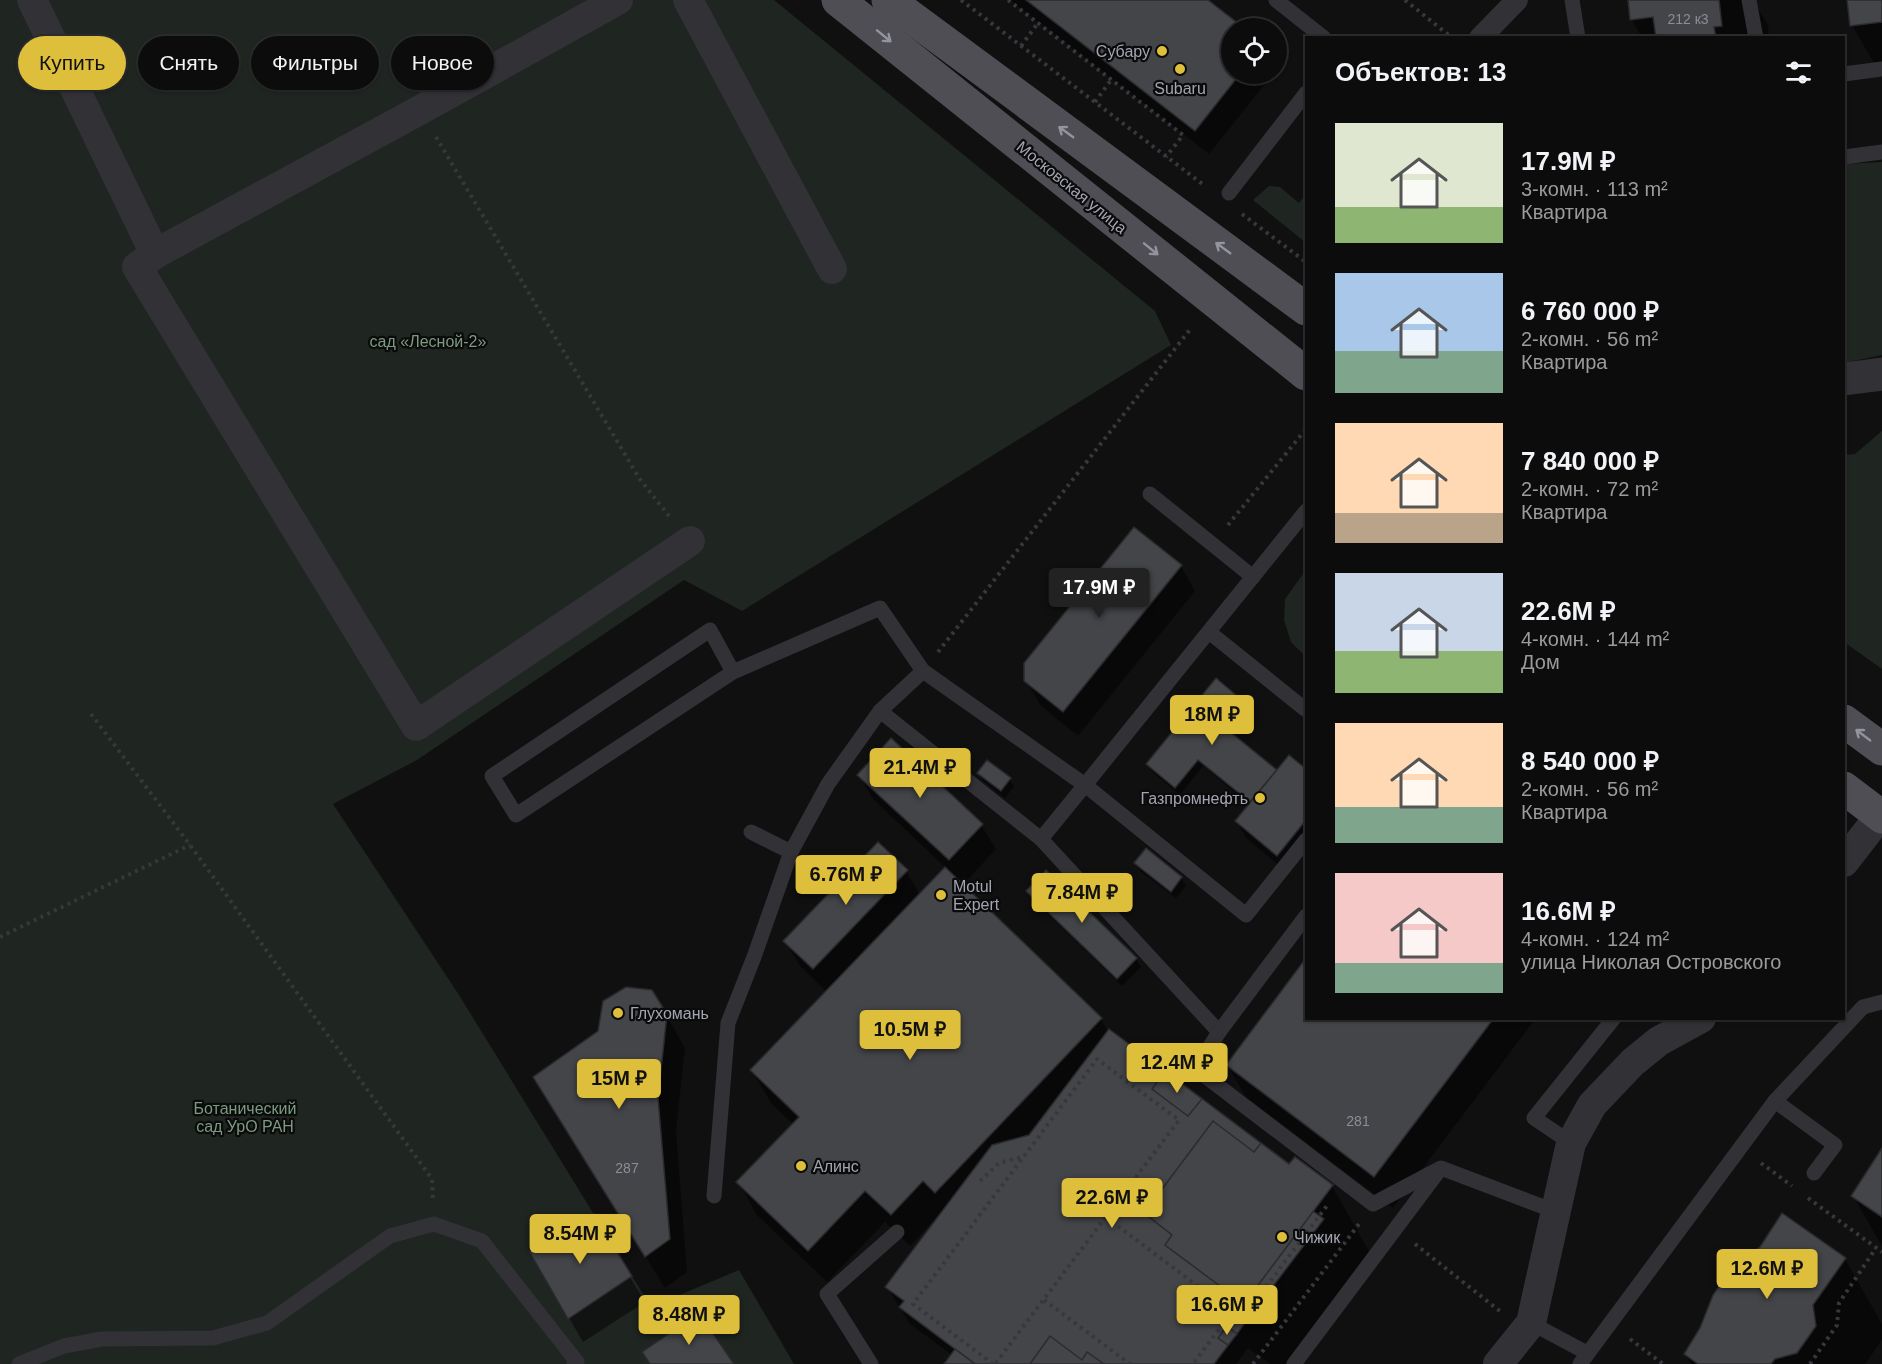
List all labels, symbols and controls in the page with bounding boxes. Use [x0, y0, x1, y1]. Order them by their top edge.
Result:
house number: 212 к3 [1667, 11, 1709, 27]
map controls [1221, 18, 1287, 84]
button: locate [1221, 18, 1287, 84]
one-way arrow [875, 30, 891, 43]
chip: Купить [18, 36, 126, 90]
chip: Снять [138, 36, 239, 90]
chip: Фильтры [251, 36, 379, 90]
chip: Новое [391, 36, 494, 90]
place label: Субару [1096, 43, 1150, 60]
marker: Субару [1155, 44, 1169, 58]
icon: filters [1782, 56, 1815, 89]
text: Объектов: 13 [1335, 57, 1506, 87]
marker: Subaru [1173, 62, 1187, 76]
place label: Subaru [1154, 80, 1206, 97]
one-way arrow [1059, 126, 1075, 139]
street label: Московская улица [1013, 138, 1130, 237]
text: 17.9M ₽ [1521, 146, 1616, 176]
icon: home [1383, 147, 1455, 219]
text: 3-комн. · 113 m² [1521, 178, 1668, 200]
text: Квартира [1521, 201, 1607, 223]
one-way arrow [1216, 242, 1232, 254]
one-way arrow [1143, 243, 1159, 256]
text: 6 760 000 ₽ [1521, 296, 1659, 326]
icon: home [1383, 297, 1455, 369]
text: 2-комн. · 56 m² [1521, 328, 1658, 350]
park label: сад «Лесной-2» [370, 333, 486, 350]
text: Квартира [1521, 351, 1607, 373]
text: 7 840 000 ₽ [1521, 446, 1659, 476]
icon: home [1383, 447, 1455, 519]
text: 2-комн. · 72 m² [1521, 478, 1658, 500]
text: Квартира [1521, 501, 1607, 523]
pin: 17.9M ₽ [1044, 568, 1154, 619]
text: 17.9M ₽ [1063, 576, 1135, 598]
text: 22.6M ₽ [1521, 596, 1616, 626]
icon: home [1383, 597, 1455, 669]
text: 4-комн. · 144 m² [1521, 628, 1669, 650]
text: Дом [1521, 651, 1560, 673]
pin: 18M ₽ [1170, 695, 1254, 746]
text: 18M ₽ [1184, 703, 1240, 725]
one-way arrow [1855, 729, 1871, 741]
text: 8 540 000 ₽ [1521, 746, 1659, 776]
icon: home [1383, 747, 1455, 819]
pin: 21.4M ₽ [865, 748, 975, 799]
text: 21.4M ₽ [884, 756, 956, 778]
text: 2-комн. · 56 m² [1521, 778, 1658, 800]
place label: Газпромнефть [1141, 790, 1248, 807]
marker: Газпромнефть [1253, 791, 1267, 805]
text: Квартира [1521, 801, 1607, 823]
pin: 6.76M ₽ [791, 855, 901, 906]
text: 6.76M ₽ [810, 863, 882, 885]
pin: 7.84M ₽ [1027, 873, 1137, 924]
place label: Motul Expert [953, 878, 1000, 913]
text: 7.84M ₽ [1046, 881, 1118, 903]
marker: Motul Expert [934, 888, 948, 902]
text: 16.6M ₽ [1521, 896, 1616, 926]
icon: home [1383, 897, 1455, 969]
text: 4-комн. · 124 m² [1521, 928, 1669, 950]
text: улица Николая Островского [1521, 951, 1781, 973]
place label: Глухомань [630, 1005, 709, 1022]
marker: Глухомань [611, 1006, 625, 1020]
pin: 10.5M ₽ [855, 1010, 965, 1061]
text: 10.5M ₽ [874, 1018, 946, 1040]
pin: 12.4M ₽ [1122, 1043, 1232, 1094]
text: 12.4M ₽ [1141, 1051, 1213, 1073]
pin: 15M ₽ [577, 1059, 661, 1110]
text: 15M ₽ [591, 1067, 647, 1089]
park label: Ботанический сад УрО РАН [194, 1100, 296, 1135]
house number: 281 [1346, 1113, 1370, 1129]
place label: Алинс [813, 1158, 859, 1175]
marker: Алинс [794, 1159, 808, 1173]
house number: 287 [615, 1160, 639, 1176]
pin: 22.6M ₽ [1057, 1178, 1167, 1229]
text: 22.6M ₽ [1076, 1186, 1148, 1208]
pin: 8.54M ₽ [525, 1214, 635, 1265]
text: 8.54M ₽ [544, 1222, 616, 1244]
place label: Чижик [1294, 1229, 1341, 1246]
marker: Чижик [1275, 1230, 1289, 1244]
pin: 12.6M ₽ [1712, 1249, 1822, 1300]
text: 12.6M ₽ [1731, 1257, 1803, 1279]
pin: 16.6M ₽ [1172, 1285, 1282, 1336]
text: 16.6M ₽ [1191, 1293, 1263, 1315]
pin: 8.48M ₽ [634, 1295, 744, 1346]
text: 8.48M ₽ [653, 1303, 725, 1325]

